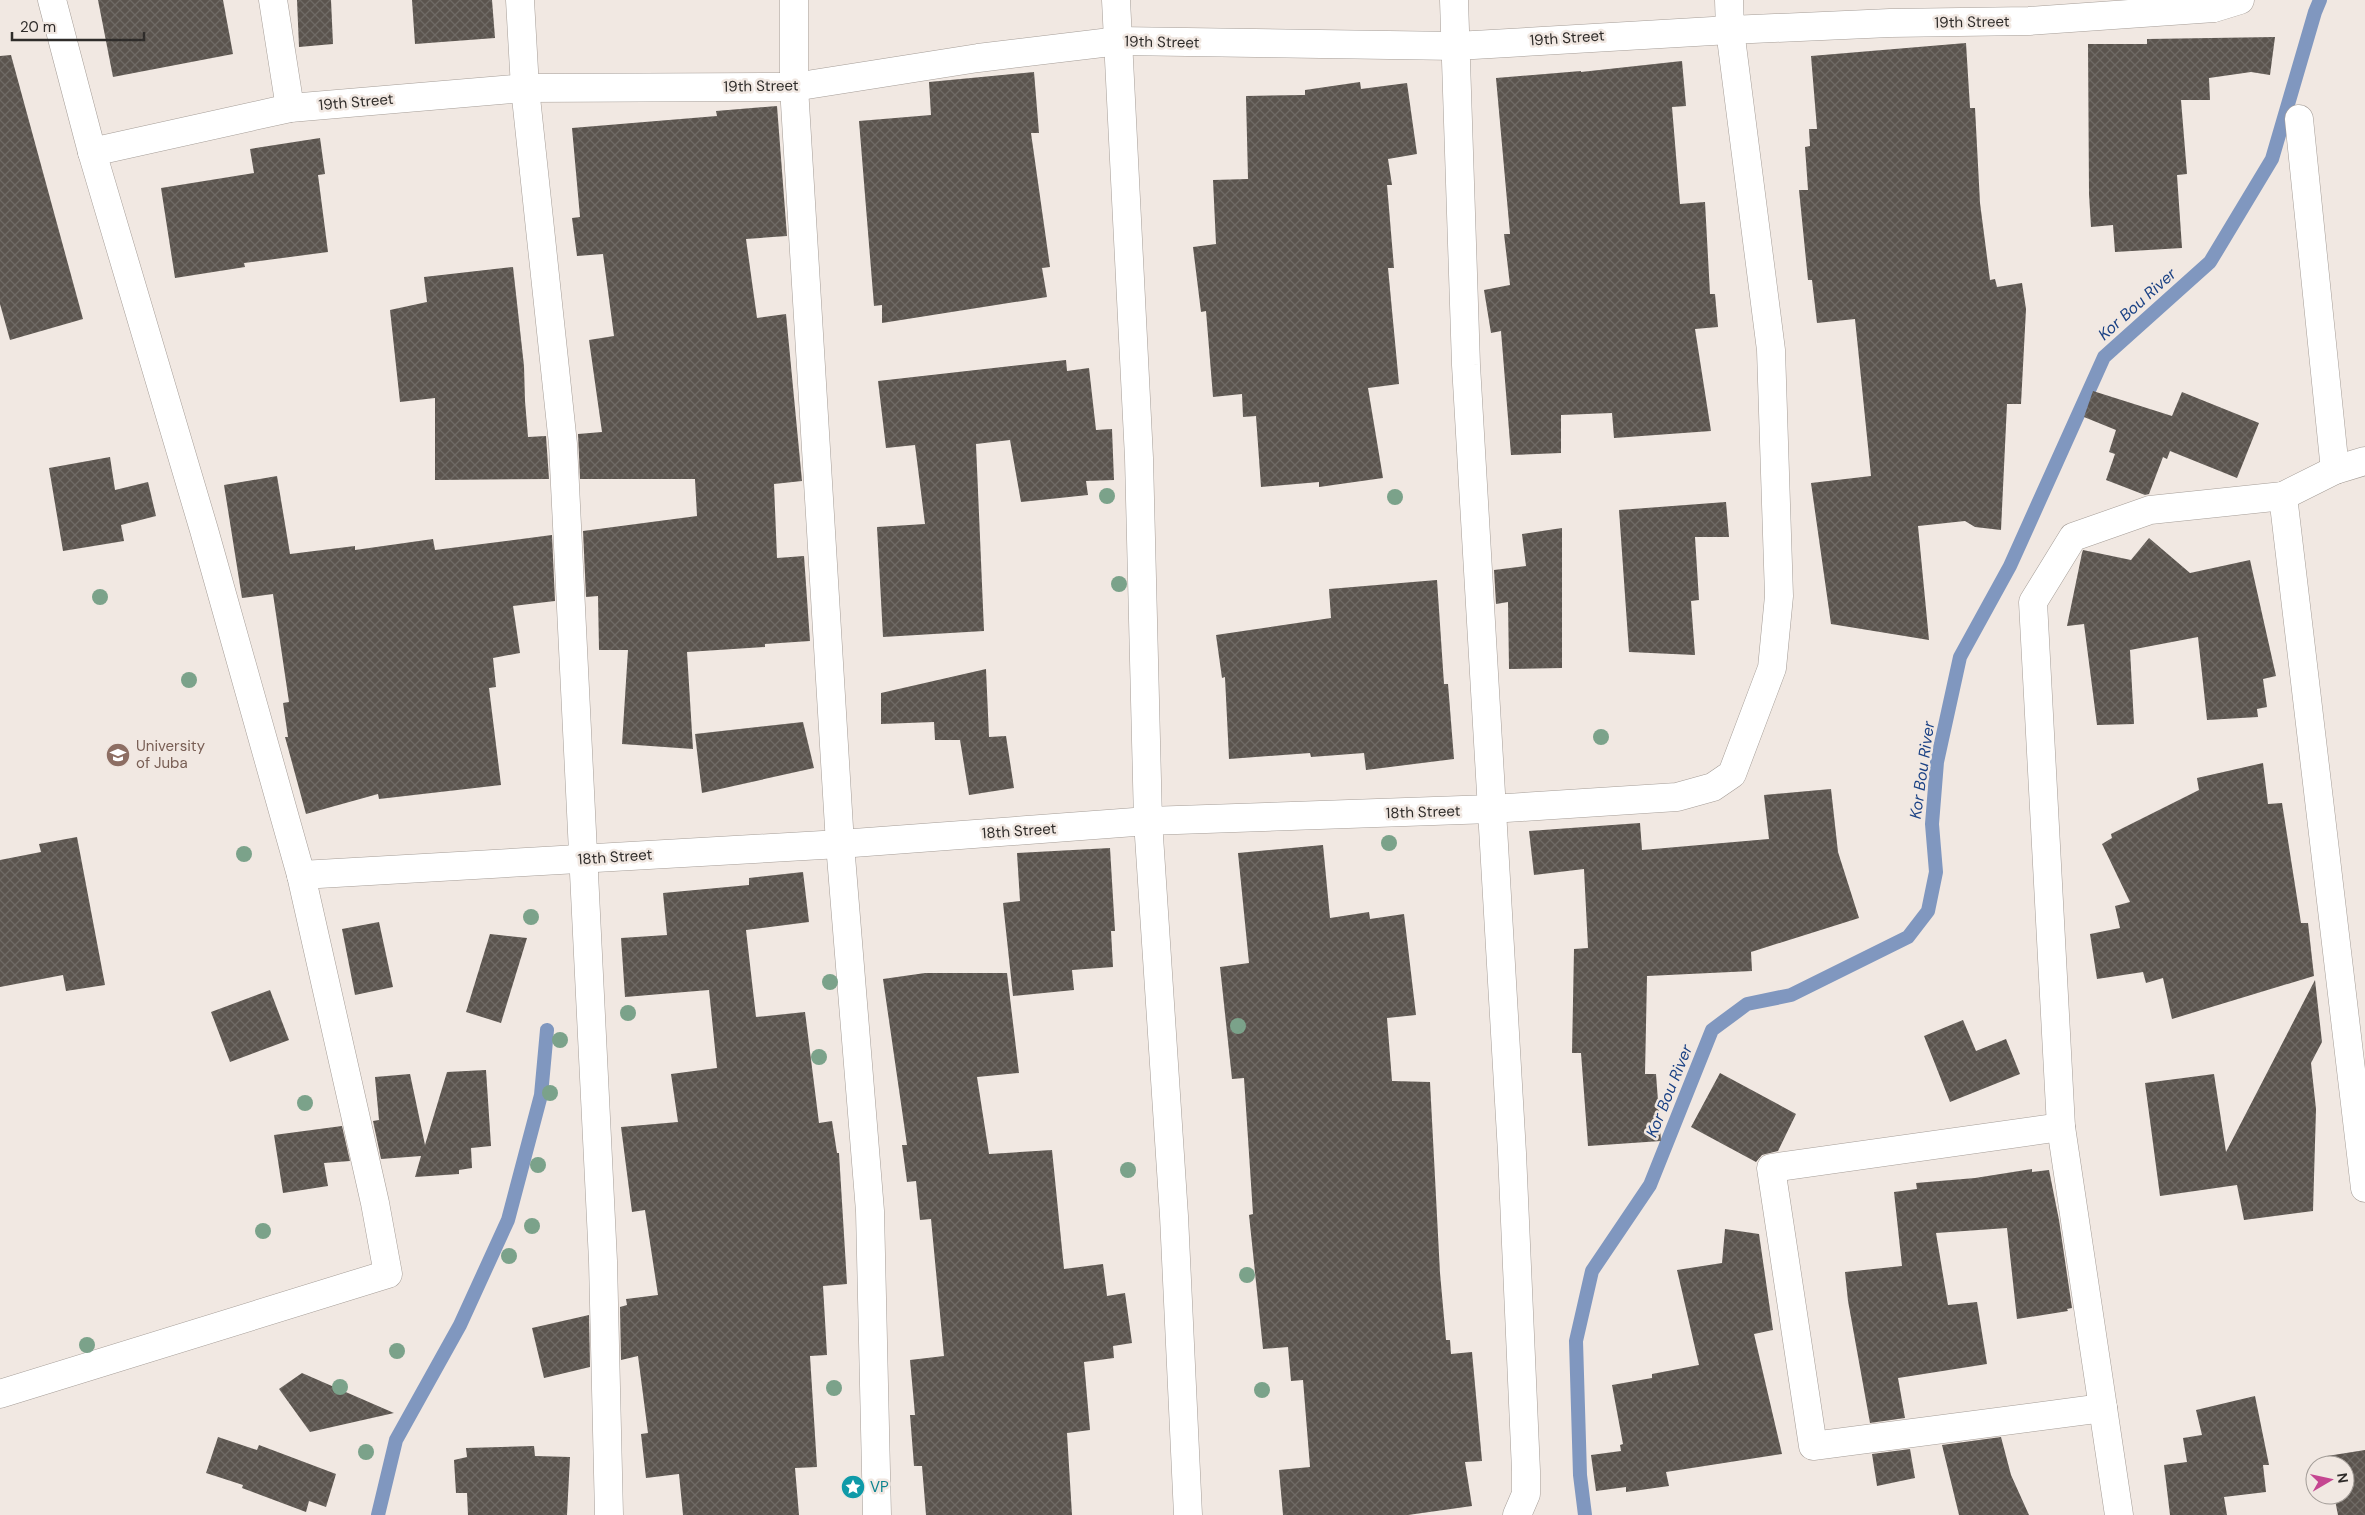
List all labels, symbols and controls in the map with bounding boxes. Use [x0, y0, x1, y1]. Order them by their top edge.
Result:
scale bar [12, 10, 145, 42]
street label: 19th Street [1934, 11, 2010, 33]
text: 20 m [20, 17, 56, 37]
street label: 19th Street [1529, 25, 1605, 51]
street label: 19th Street [1124, 31, 1200, 53]
street label: 19th Street [723, 75, 799, 97]
street label: 19th Street [318, 89, 394, 115]
water label: Kor Bou River [2093, 263, 2181, 345]
water label: Kor Bou River [1905, 719, 1939, 820]
place label: University of Juba [136, 736, 206, 773]
school or university icon: University of Juba [105, 742, 131, 768]
street label: 18th Street [1385, 801, 1461, 823]
street label: 18th Street [981, 818, 1057, 844]
street label: 18th Street [577, 844, 653, 870]
water label: Kor Bou River [1641, 1041, 1698, 1140]
north arrow [2305, 1455, 2355, 1505]
text: N [2333, 1472, 2353, 1484]
place icon: VP [840, 1474, 866, 1500]
place label: VP [870, 1477, 889, 1497]

